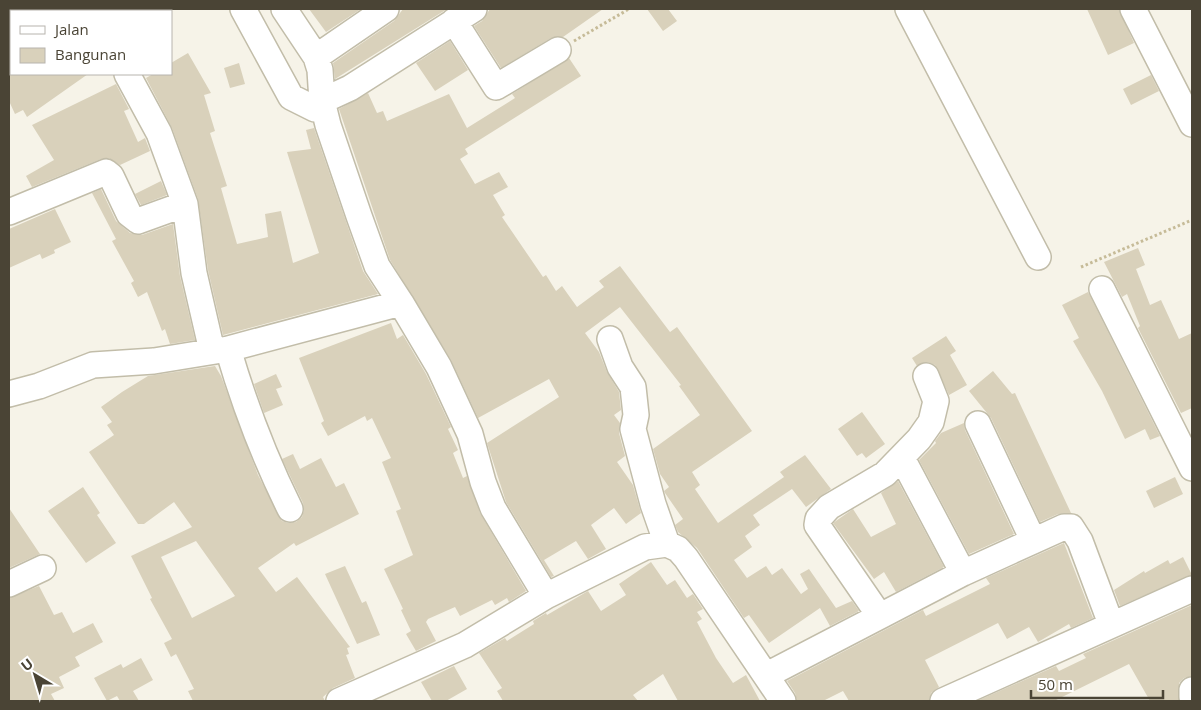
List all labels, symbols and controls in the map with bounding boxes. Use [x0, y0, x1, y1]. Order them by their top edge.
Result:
legend [10, 10, 172, 75]
text: Jalan [53, 19, 89, 39]
text: Bangunan [55, 44, 126, 64]
north arrow [10, 650, 60, 700]
text: U [17, 654, 37, 675]
scale bar [1031, 668, 1164, 700]
text: 50 m [1038, 674, 1073, 694]

